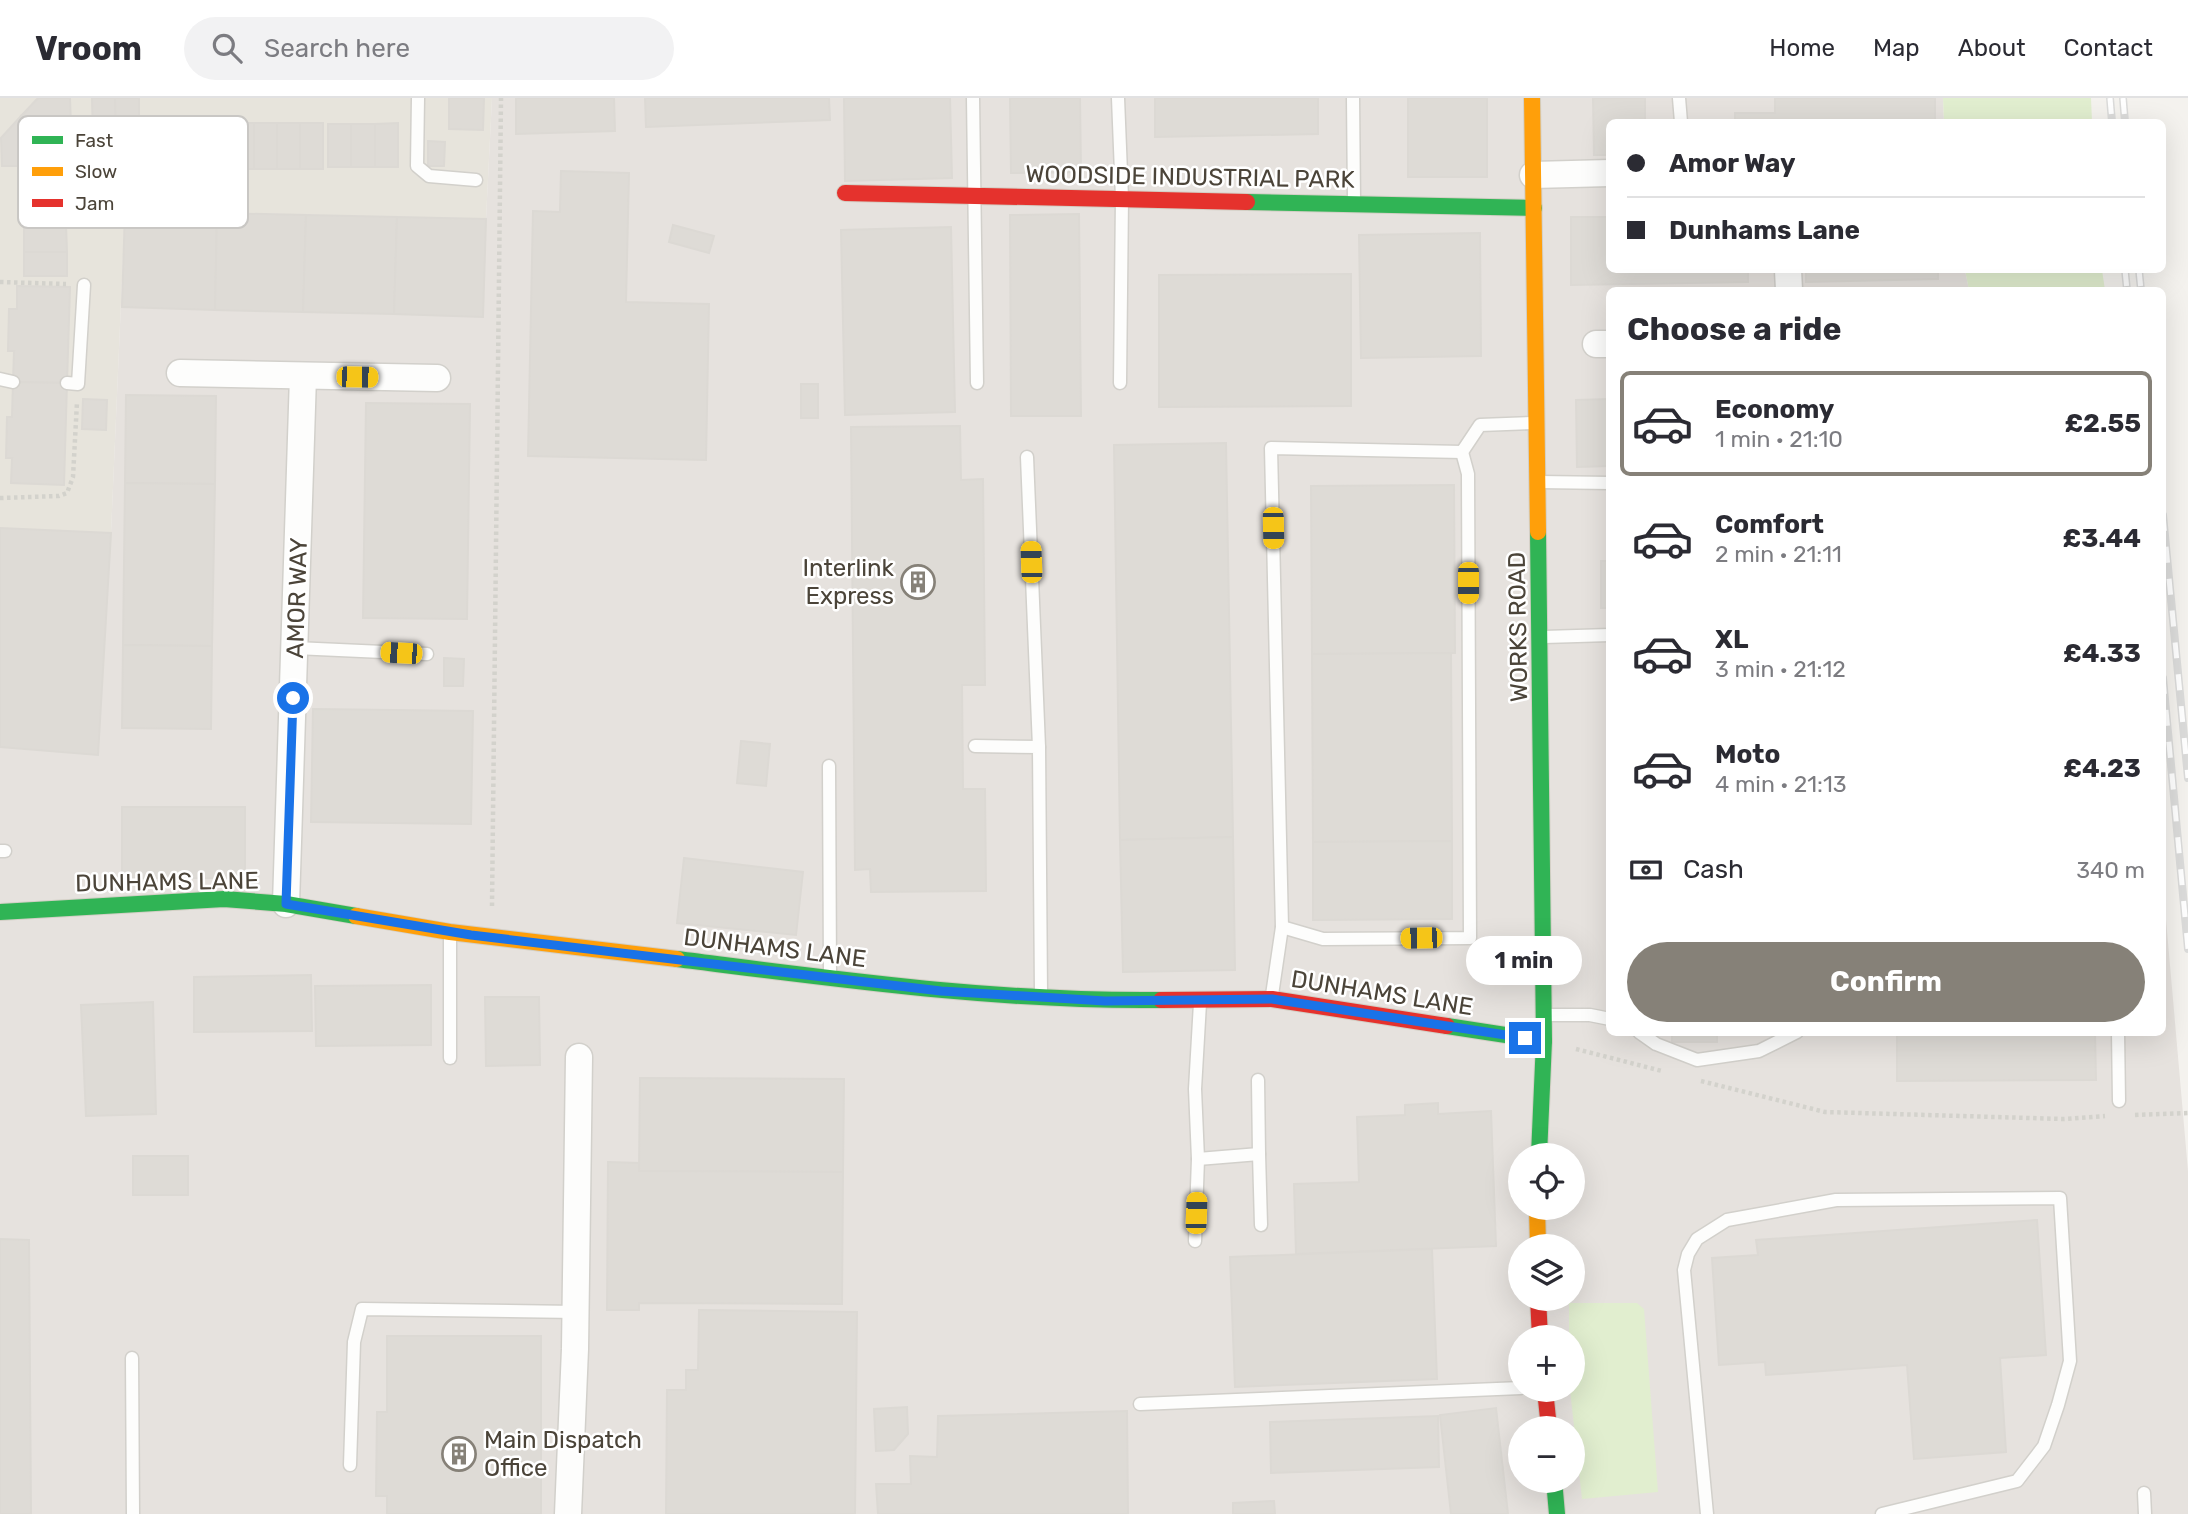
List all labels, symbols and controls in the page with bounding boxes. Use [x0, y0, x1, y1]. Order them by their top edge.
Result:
search box [184, 17, 674, 80]
text: Vroom [35, 29, 142, 68]
icon: search [208, 29, 246, 67]
text: Search here [264, 33, 410, 64]
text: Home [1769, 34, 1835, 62]
text: Map [1873, 34, 1920, 62]
text: About [1958, 34, 2026, 62]
text: Contact [2064, 34, 2153, 62]
legend [18, 116, 248, 228]
text: Fast [75, 129, 114, 152]
text: Amor Way [1669, 148, 1795, 179]
text: Slow [75, 160, 117, 183]
street label: WOODSIDE INDUSTRIAL PARK [1025, 160, 1356, 194]
text: Jam [75, 192, 114, 215]
text: Dunhams Lane [1669, 215, 1860, 246]
text: Choose a ride [1627, 310, 1841, 348]
car [336, 366, 379, 388]
icon: car [1631, 392, 1694, 455]
text: Economy [1715, 394, 1834, 425]
text: £2.55 [2064, 408, 2141, 439]
text: 1 min · 21:10 [1715, 425, 1843, 453]
car [1263, 507, 1284, 549]
icon: car [1631, 507, 1694, 570]
text: Comfort [1715, 509, 1824, 540]
text: £3.44 [2062, 523, 2141, 554]
street label: AMOR WAY [281, 537, 313, 659]
text: 2 min · 21:11 [1715, 540, 1842, 568]
car [1020, 541, 1043, 583]
street label: WORKS ROAD [1503, 552, 1533, 702]
place label: Interlink Express [803, 554, 895, 610]
car [1458, 562, 1479, 604]
building icon: Interlink Express [899, 563, 937, 601]
icon: car [1631, 622, 1694, 685]
text: XL [1715, 624, 1748, 655]
text: £4.33 [2063, 638, 2141, 669]
car [380, 641, 423, 665]
text: 3 min · 21:12 [1715, 655, 1846, 683]
route start [277, 682, 309, 714]
icon: car [1631, 737, 1694, 800]
text: Moto [1715, 739, 1780, 770]
text: £4.23 [2063, 753, 2141, 784]
text: 4 min · 21:13 [1715, 770, 1847, 798]
icon: cash [1627, 851, 1665, 889]
text: Cash [1683, 854, 1744, 885]
text: 340 m [2076, 856, 2145, 884]
street label: DUNHAMS LANE [75, 866, 259, 898]
street label: DUNHAMS LANE [682, 923, 868, 973]
car [1400, 927, 1443, 949]
callout: 1 min [1467, 936, 1583, 986]
button: Confirm [1627, 942, 2145, 1022]
text: 1 min [1495, 946, 1553, 974]
street label: DUNHAMS LANE [1289, 965, 1475, 1021]
route end [1509, 1022, 1541, 1054]
map controls [1508, 1143, 1585, 1493]
button: locate [1508, 1143, 1585, 1220]
car [1185, 1192, 1208, 1234]
button: layers [1508, 1234, 1585, 1311]
button: + [1508, 1325, 1585, 1402]
button: − [1508, 1416, 1585, 1493]
place label: Main Dispatch Office [484, 1426, 642, 1482]
building icon: Main Dispatch Office [440, 1435, 478, 1473]

